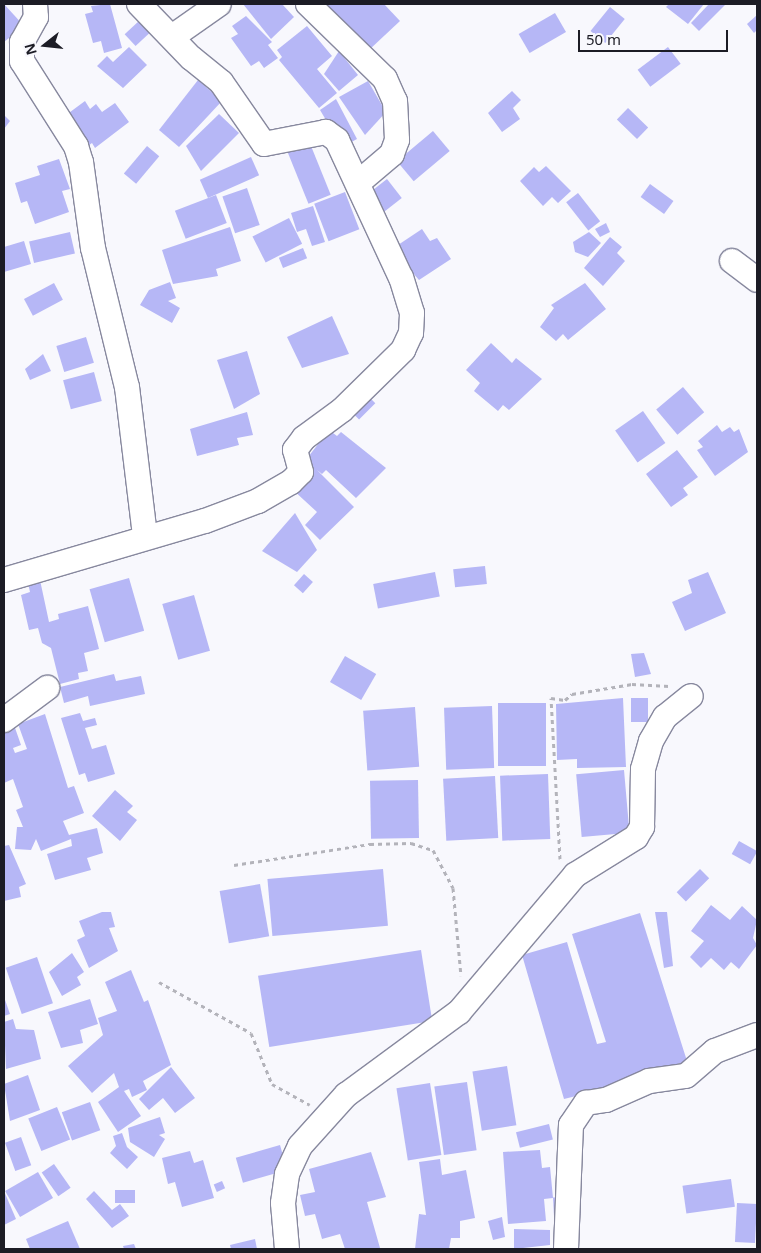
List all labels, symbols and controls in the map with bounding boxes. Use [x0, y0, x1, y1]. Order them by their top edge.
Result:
north arrow [20, 20, 70, 70]
scale bar [581, 20, 731, 52]
text: 50 m [586, 29, 621, 49]
text: N [19, 41, 41, 57]

